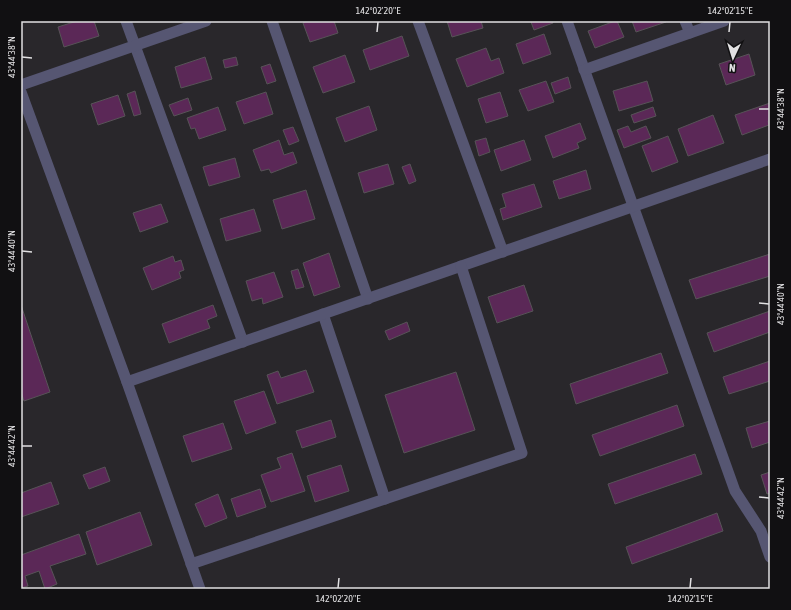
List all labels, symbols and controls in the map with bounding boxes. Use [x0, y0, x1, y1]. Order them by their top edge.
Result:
text: 142°02'20"E [356, 5, 401, 16]
text: 142°02'15"E [708, 5, 753, 16]
text: 43°44'38"N [6, 36, 17, 78]
north arrow [713, 38, 753, 78]
text: N [729, 62, 736, 74]
text: 43°44'38"N [775, 88, 786, 130]
text: 43°44'40"N [6, 230, 17, 272]
text: 43°44'40"N [775, 283, 786, 325]
text: 43°44'42"N [6, 425, 17, 467]
text: 43°44'42"N [775, 477, 786, 519]
text: 142°02'20"E [316, 593, 361, 604]
text: 142°02'15"E [668, 593, 713, 604]

